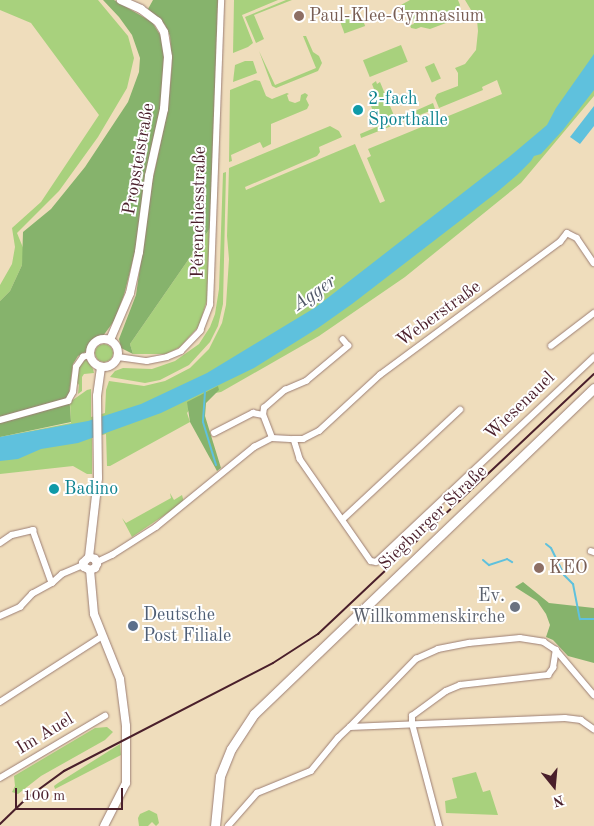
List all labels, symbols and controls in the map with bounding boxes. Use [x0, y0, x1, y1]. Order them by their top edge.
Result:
place label: Paul-Klee-Gymnasium [309, 5, 484, 27]
marker: Paul-Klee-Gymnasium [293, 10, 305, 22]
place label: 2-fach Sporthalle [368, 89, 448, 132]
street label: Propsteistraße [119, 101, 159, 217]
marker: 2-fach Sporthalle [352, 104, 364, 116]
street label: Pérenchiesstraße [187, 146, 211, 278]
water label: Agger [289, 271, 341, 317]
street label: Weberstraße [393, 276, 485, 352]
street label: Wiesenauel [480, 367, 560, 445]
street label: Siegburger Straße [374, 461, 492, 575]
place label: Badino [64, 478, 118, 500]
marker: Badino [48, 483, 60, 495]
place label: KEO [549, 557, 588, 579]
marker: KEO [533, 562, 545, 574]
place label: Ev. Willkommenskirche [352, 586, 505, 628]
marker: Ev. Willkommenskirche [509, 601, 521, 613]
place label: Deutsche Post Filiale [143, 605, 231, 648]
marker: Deutsche Post Filiale [127, 620, 139, 632]
street label: Im Auel [12, 709, 78, 759]
north arrow [529, 761, 579, 811]
scale bar [18, 778, 125, 810]
text: 100 m [23, 789, 65, 804]
text: N [551, 792, 566, 809]

